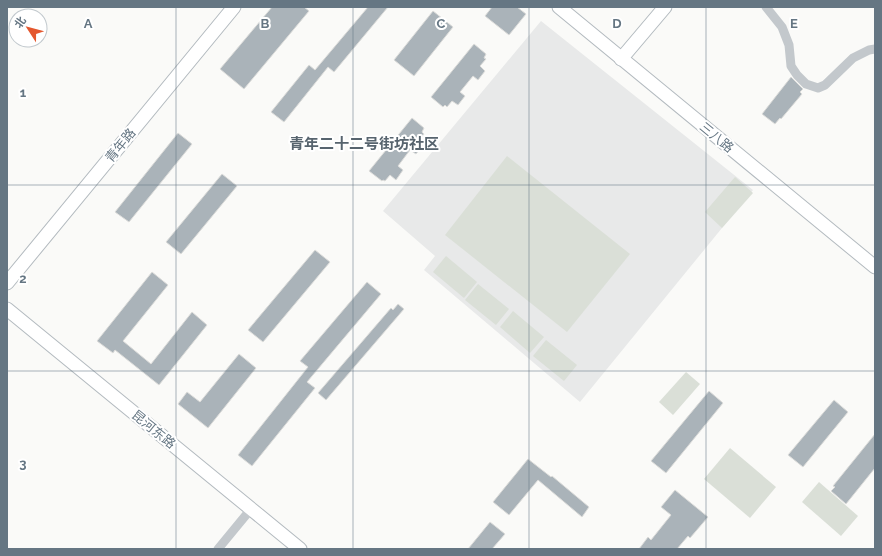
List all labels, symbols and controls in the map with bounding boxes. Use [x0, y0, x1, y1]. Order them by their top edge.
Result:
north arrow [8, 8, 48, 48]
text: 北 [12, 14, 29, 31]
text: A [84, 16, 93, 31]
text: B [261, 16, 270, 31]
text: C [437, 16, 446, 31]
text: D [612, 16, 622, 31]
text: E [790, 16, 798, 31]
text: 1 [20, 85, 27, 100]
street label: 三八路 [697, 119, 737, 155]
street label: 青年路 [102, 125, 138, 165]
district label: 青年二十二号街坊社区 [289, 135, 439, 153]
text: 2 [19, 271, 27, 286]
street label: 昆河东路 [129, 407, 179, 452]
text: 3 [19, 456, 27, 471]

